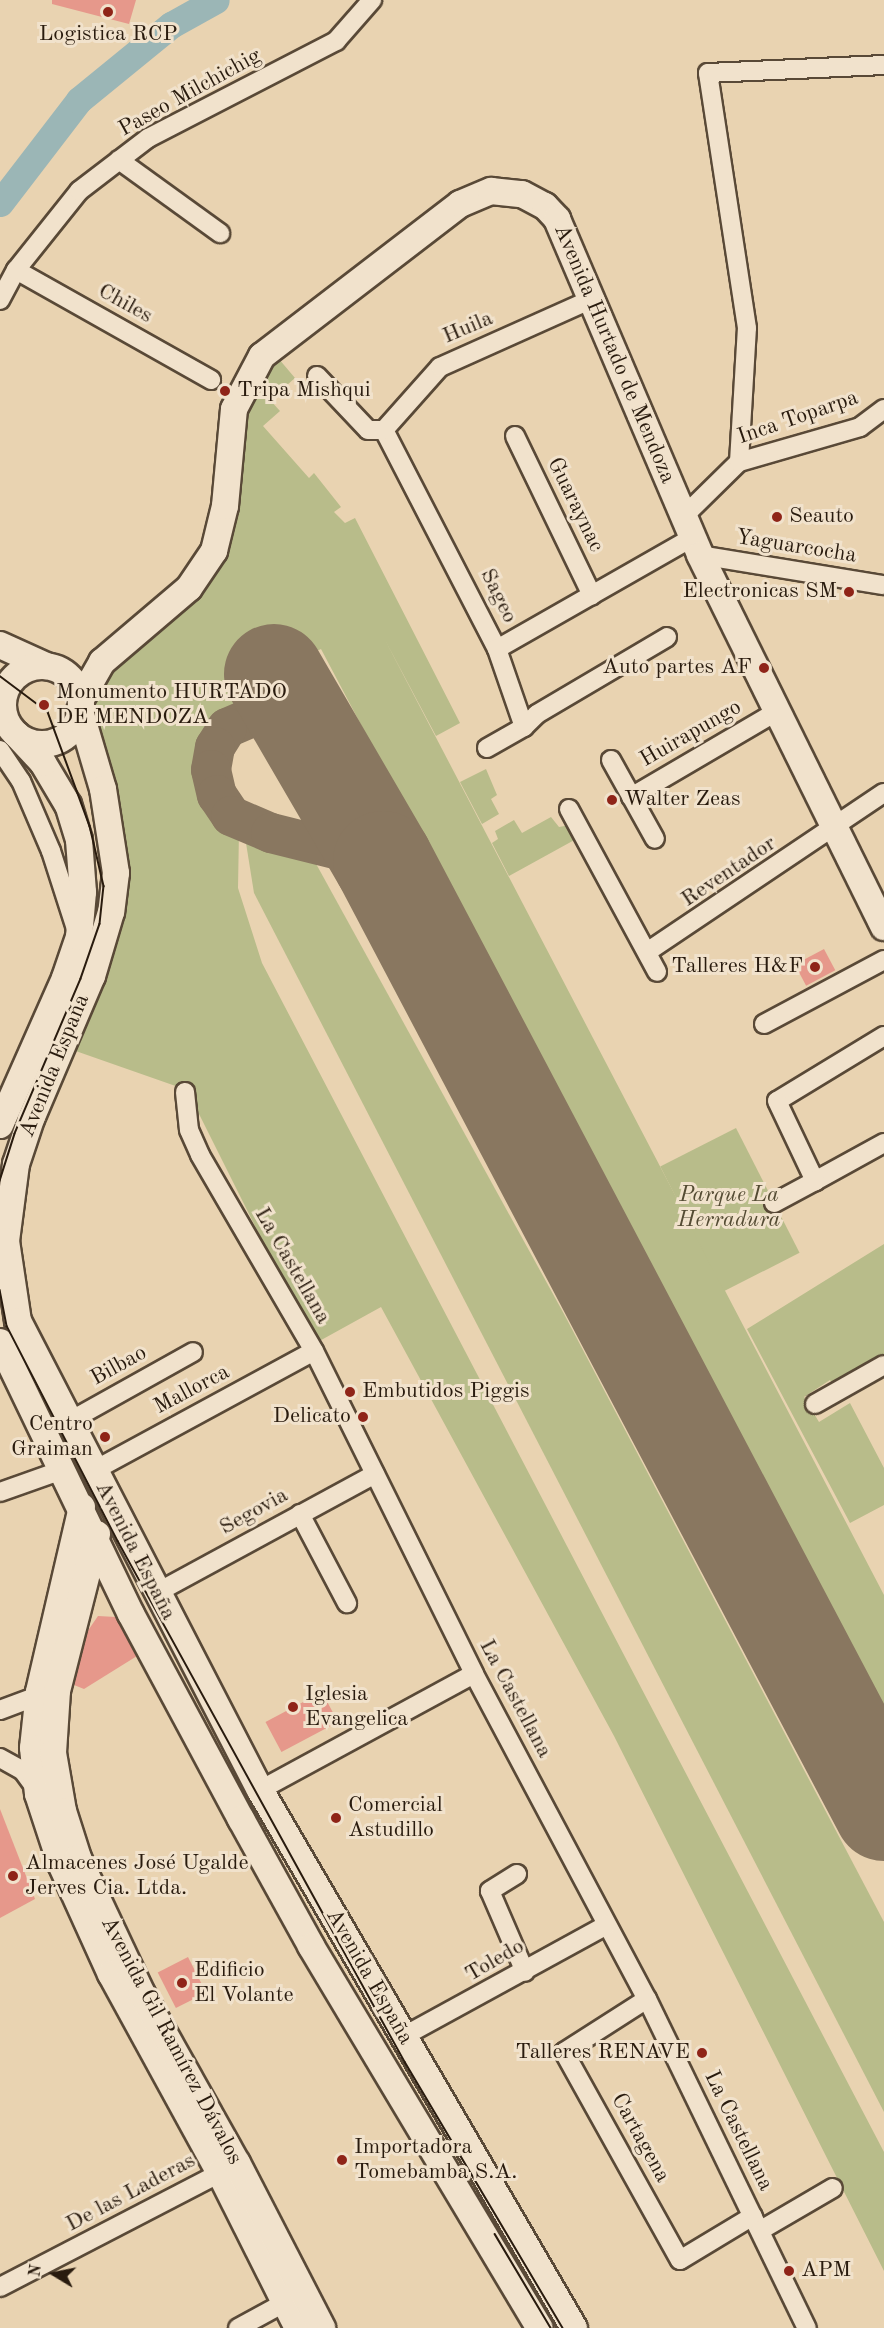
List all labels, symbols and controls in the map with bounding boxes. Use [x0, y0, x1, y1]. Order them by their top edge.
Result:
marker: Logistica RCP [101, 5, 115, 19]
place label: Logistica RCP [39, 22, 177, 48]
street label: Paseo Milchichig [114, 43, 266, 143]
street label: Avenida Hurtado de Mendoza [547, 221, 681, 487]
street label: Chiles [93, 278, 157, 330]
street label: Huila [439, 306, 497, 350]
place label: Tripa Mishqui [237, 378, 371, 404]
marker: Tripa Mishqui [218, 384, 232, 398]
street label: Inca Toparpa [734, 385, 862, 451]
street label: Guaraynac [541, 453, 609, 557]
place label: Seauto [789, 504, 854, 530]
marker: Seauto [770, 510, 784, 524]
street label: Yaguarcocha [734, 524, 858, 570]
street label: Sageo [474, 564, 522, 628]
place label: Electronicas SM [682, 579, 837, 605]
marker: Electronicas SM [842, 585, 856, 599]
place label: Auto partes AF [602, 655, 752, 681]
marker: Auto partes AF [757, 661, 771, 675]
place label: Monumento HURTADO DE MENDOZA [56, 679, 287, 730]
street label: Huirapungo [636, 694, 746, 774]
marker: Monumento HURTADO DE MENDOZA [37, 698, 51, 712]
place label: Walter Zeas [624, 787, 740, 813]
marker: Walter Zeas [605, 793, 619, 807]
street label: Reventador [677, 831, 781, 913]
place label: Talleres H&F [671, 954, 803, 980]
marker: Talleres H&F [808, 960, 822, 974]
street label: Avenida España [14, 990, 96, 1142]
park label: Parque La Herradura [678, 1182, 780, 1234]
street label: La Castellana [248, 1203, 336, 1329]
street label: Bilbao [86, 1340, 152, 1392]
street label: Mallorca [150, 1359, 234, 1421]
place label: Embutidos Piggis [362, 1379, 530, 1405]
marker: Embutidos Piggis [343, 1385, 357, 1399]
place label: Delicato [273, 1404, 351, 1430]
marker: Delicato [356, 1410, 370, 1424]
place label: Centro Graiman [11, 1411, 93, 1462]
marker: Centro Graiman [98, 1430, 112, 1444]
street label: Avenida España [89, 1477, 181, 1625]
street label: Segovia [215, 1482, 293, 1542]
street label: La Castellana [473, 1635, 557, 1763]
place label: Iglesia Evangelica [305, 1681, 408, 1732]
marker: Iglesia Evangelica [286, 1700, 300, 1714]
place label: Comercial Astudillo [348, 1792, 443, 1844]
marker: Comercial Astudillo [329, 1811, 343, 1825]
place label: Almacenes José Ugalde Jerves Cia. Ltda. [25, 1850, 249, 1902]
marker: Almacenes José Ugalde Jerves Cia. Ltda. [6, 1869, 20, 1883]
street label: Avenida España [320, 1904, 418, 2050]
street label: Avenida Gil Ramírez Dávalos [94, 1913, 248, 2169]
street label: Toledo [461, 1934, 529, 1988]
place label: Edificio El Volante [194, 1957, 294, 2008]
marker: Edificio El Volante [175, 1976, 189, 1990]
place label: Talleres RENAVE [515, 2040, 690, 2066]
marker: Talleres RENAVE [695, 2046, 709, 2060]
street label: La Castellana [698, 2067, 778, 2195]
street label: Cartagena [605, 2089, 675, 2187]
place label: Importadora Tomebamba S.A. [354, 2134, 517, 2186]
street label: De las Laderas [62, 2148, 200, 2238]
marker: Importadora Tomebamba S.A. [335, 2153, 349, 2167]
north arrow [24, 2244, 84, 2304]
place label: APM [801, 2258, 851, 2284]
text: N [27, 2263, 45, 2278]
marker: APM [782, 2264, 796, 2278]

